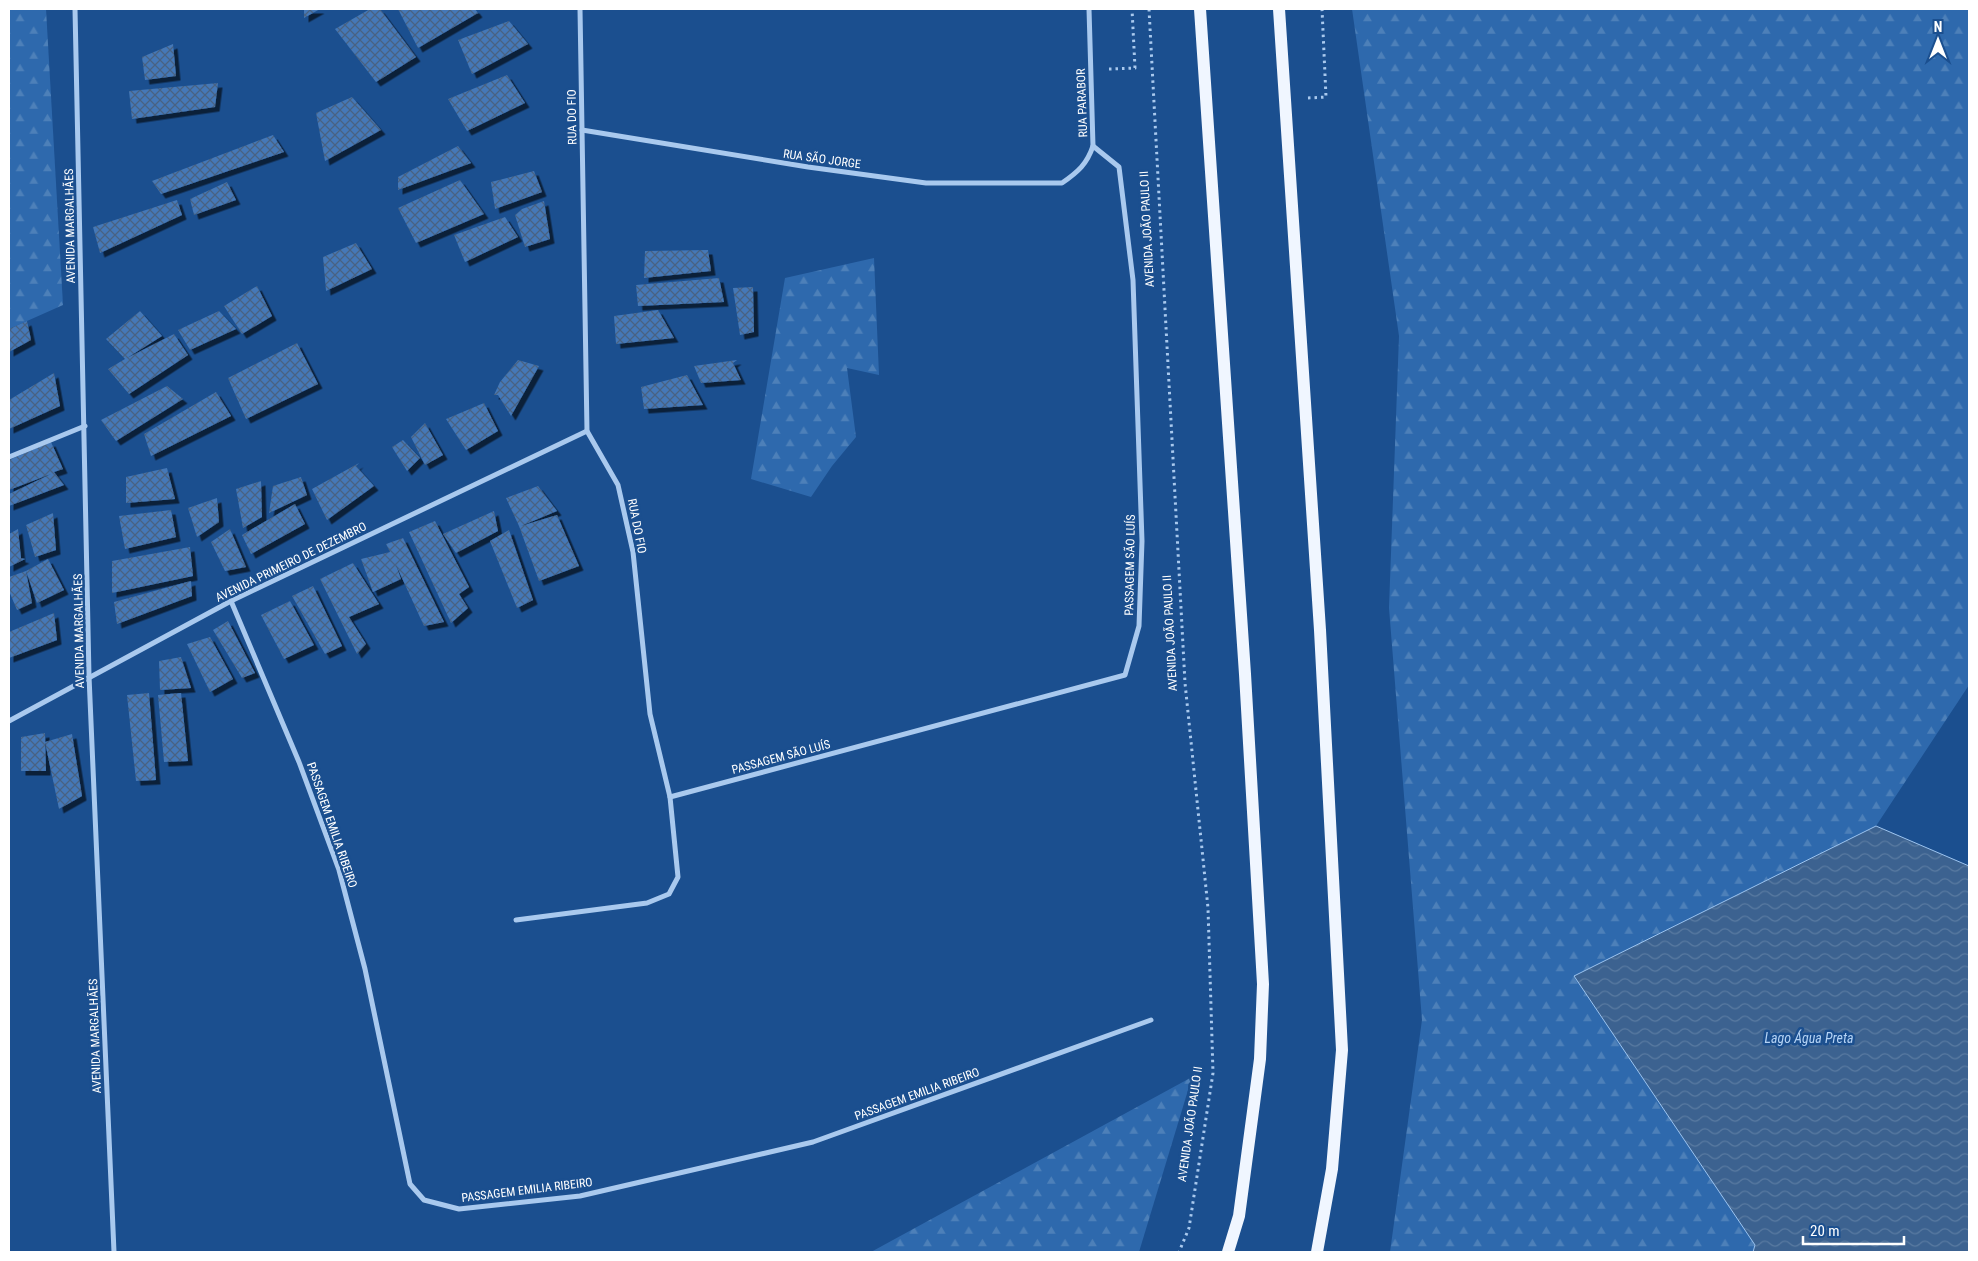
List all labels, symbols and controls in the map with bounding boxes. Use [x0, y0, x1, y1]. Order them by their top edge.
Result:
north arrow [1913, 15, 1963, 65]
text: N [1934, 19, 1942, 35]
street label: RUA PARABOR [1074, 68, 1090, 138]
street label: RUA DO FIO [565, 89, 579, 145]
street label: RUA SÃO JORGE [782, 145, 862, 171]
street label: AVENIDA MARGALHÃES [60, 168, 78, 284]
street label: AVENIDA JOÃO PAULO II [1135, 171, 1157, 288]
street label: RUA DO FIO [625, 497, 649, 555]
street label: PASSAGEM SÃO LUÍS [1120, 514, 1138, 616]
street label: AVENIDA PRIMEIRO DE DEZEMBRO [213, 519, 369, 605]
street label: AVENIDA MARGALHÃES [69, 573, 87, 689]
street label: AVENIDA JOÃO PAULO II [1158, 575, 1180, 692]
street label: PASSAGEM SÃO LUÍS [730, 735, 832, 777]
street label: PASSAGEM EMILIA RIBEIRO [304, 760, 360, 890]
street label: AVENIDA MARGALHÃES [84, 978, 104, 1094]
water label: Lago Água Preta [1765, 1029, 1853, 1046]
street label: PASSAGEM EMILIA RIBEIRO [853, 1065, 981, 1123]
street label: AVENIDA JOÃO PAULO II [1173, 1065, 1205, 1183]
street label: PASSAGEM EMILIA RIBEIRO [461, 1175, 593, 1205]
scale bar [1803, 1214, 1904, 1246]
text: 20 m [1810, 1222, 1840, 1240]

